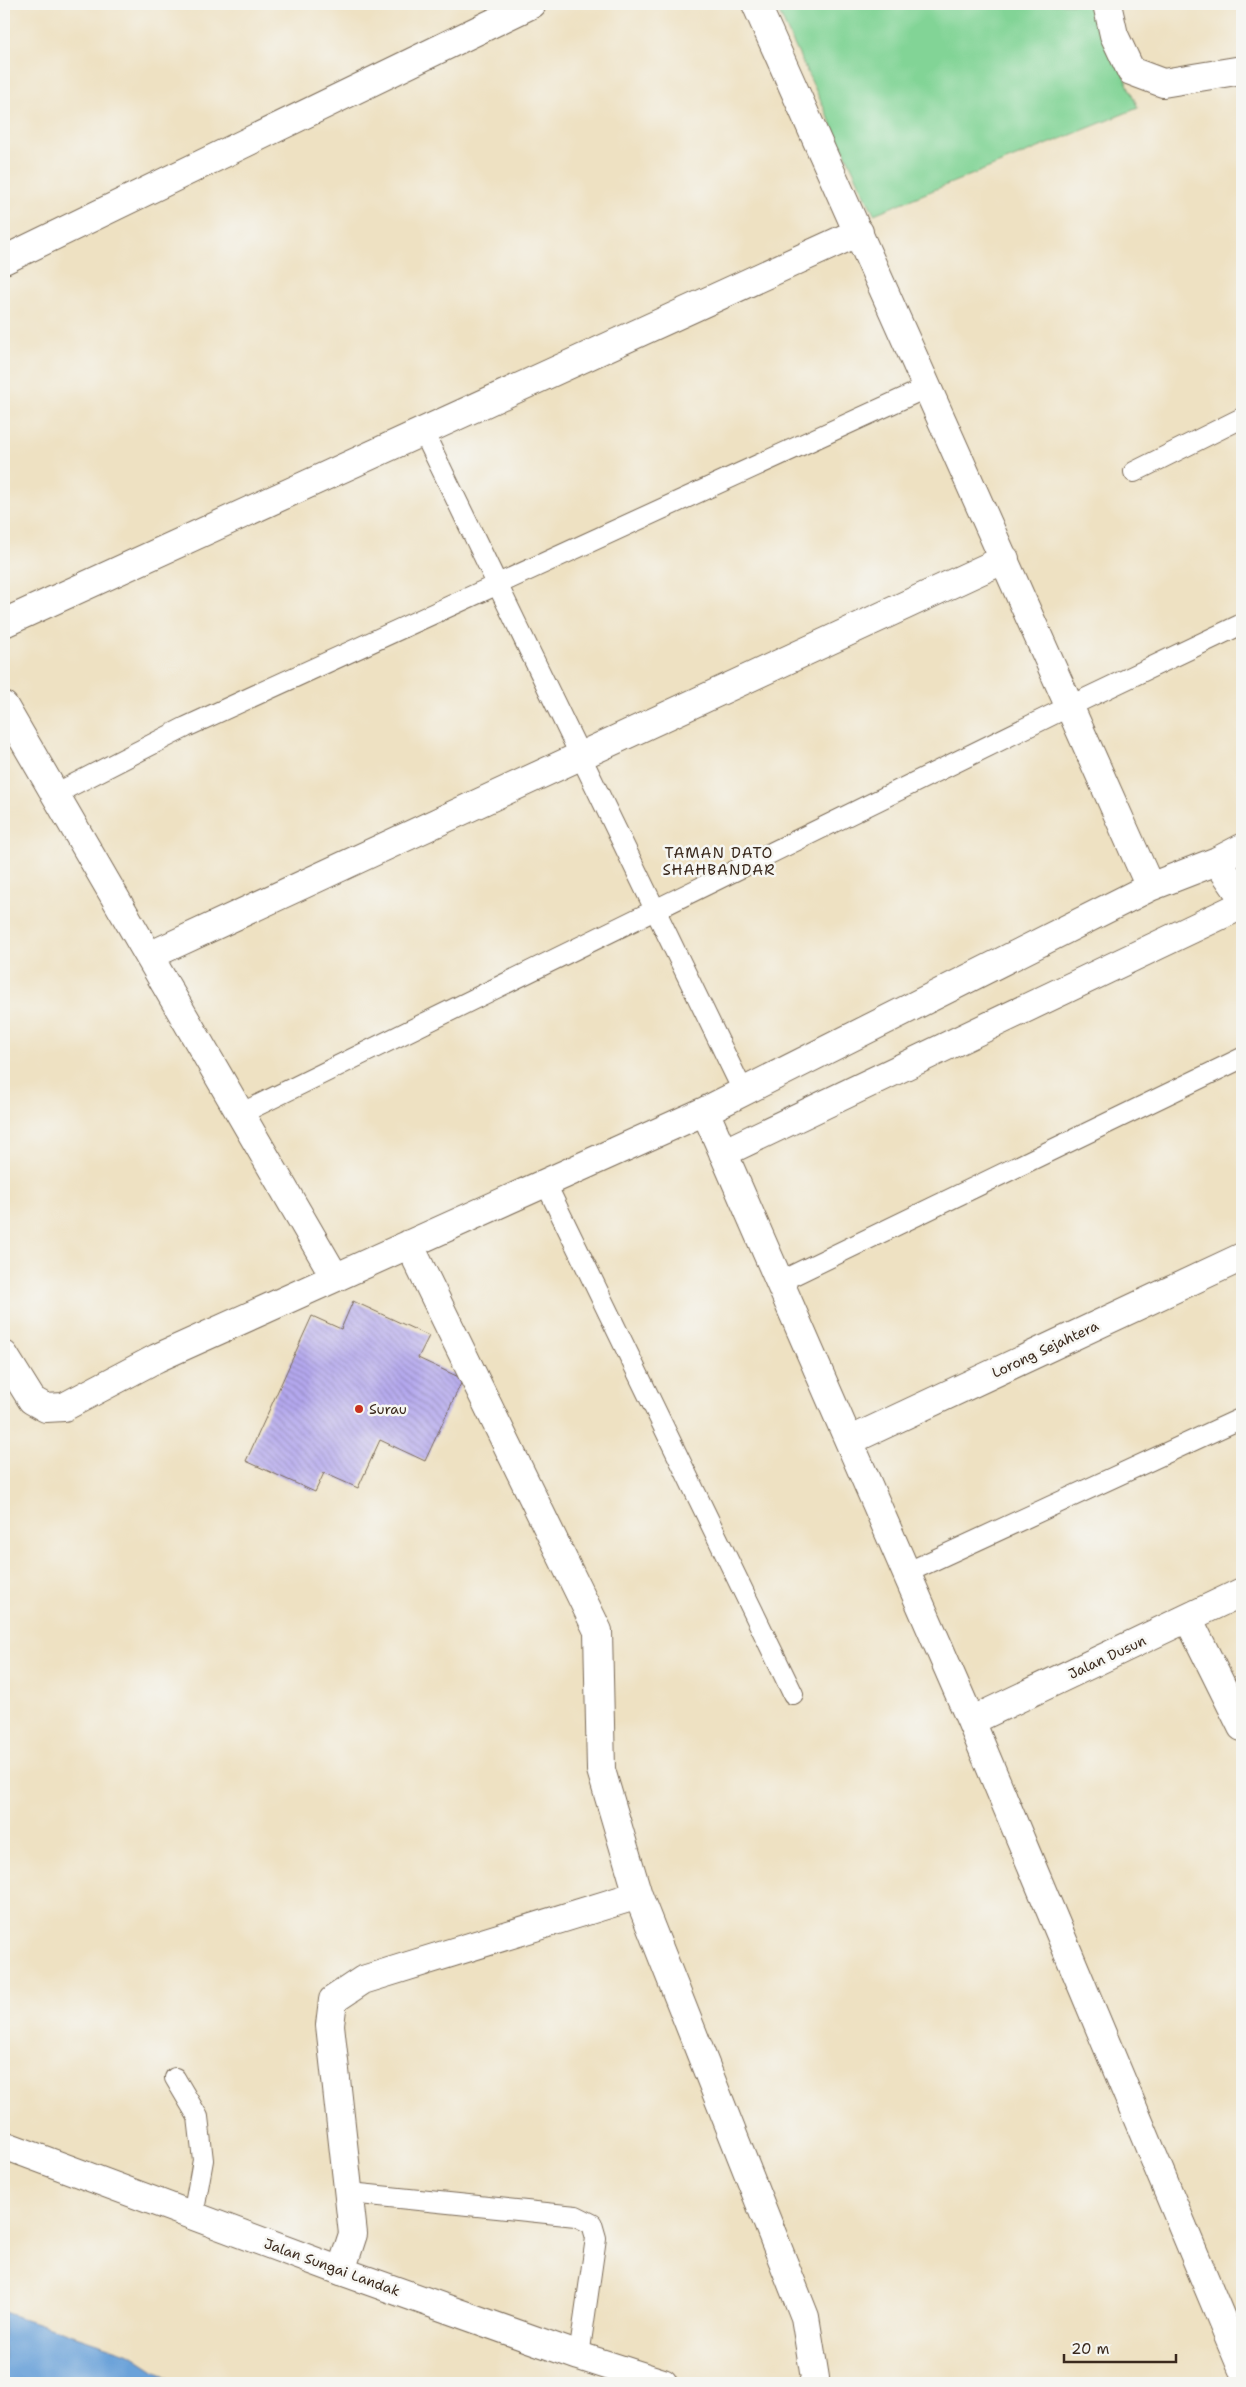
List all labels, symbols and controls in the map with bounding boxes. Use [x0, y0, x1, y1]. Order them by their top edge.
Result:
district label: TAMAN DATO SHAHBANDAR [663, 843, 776, 880]
street label: Lorong Sejahtera [989, 1316, 1102, 1382]
place label: Surau [369, 1400, 407, 1418]
marker: Surau [353, 1403, 365, 1415]
street label: Jalan Dusun [1065, 1631, 1149, 1683]
street label: Jalan Sungai Landak [262, 2234, 402, 2300]
scale bar [1064, 2332, 1176, 2364]
text: 20 m [1071, 2339, 1110, 2359]

